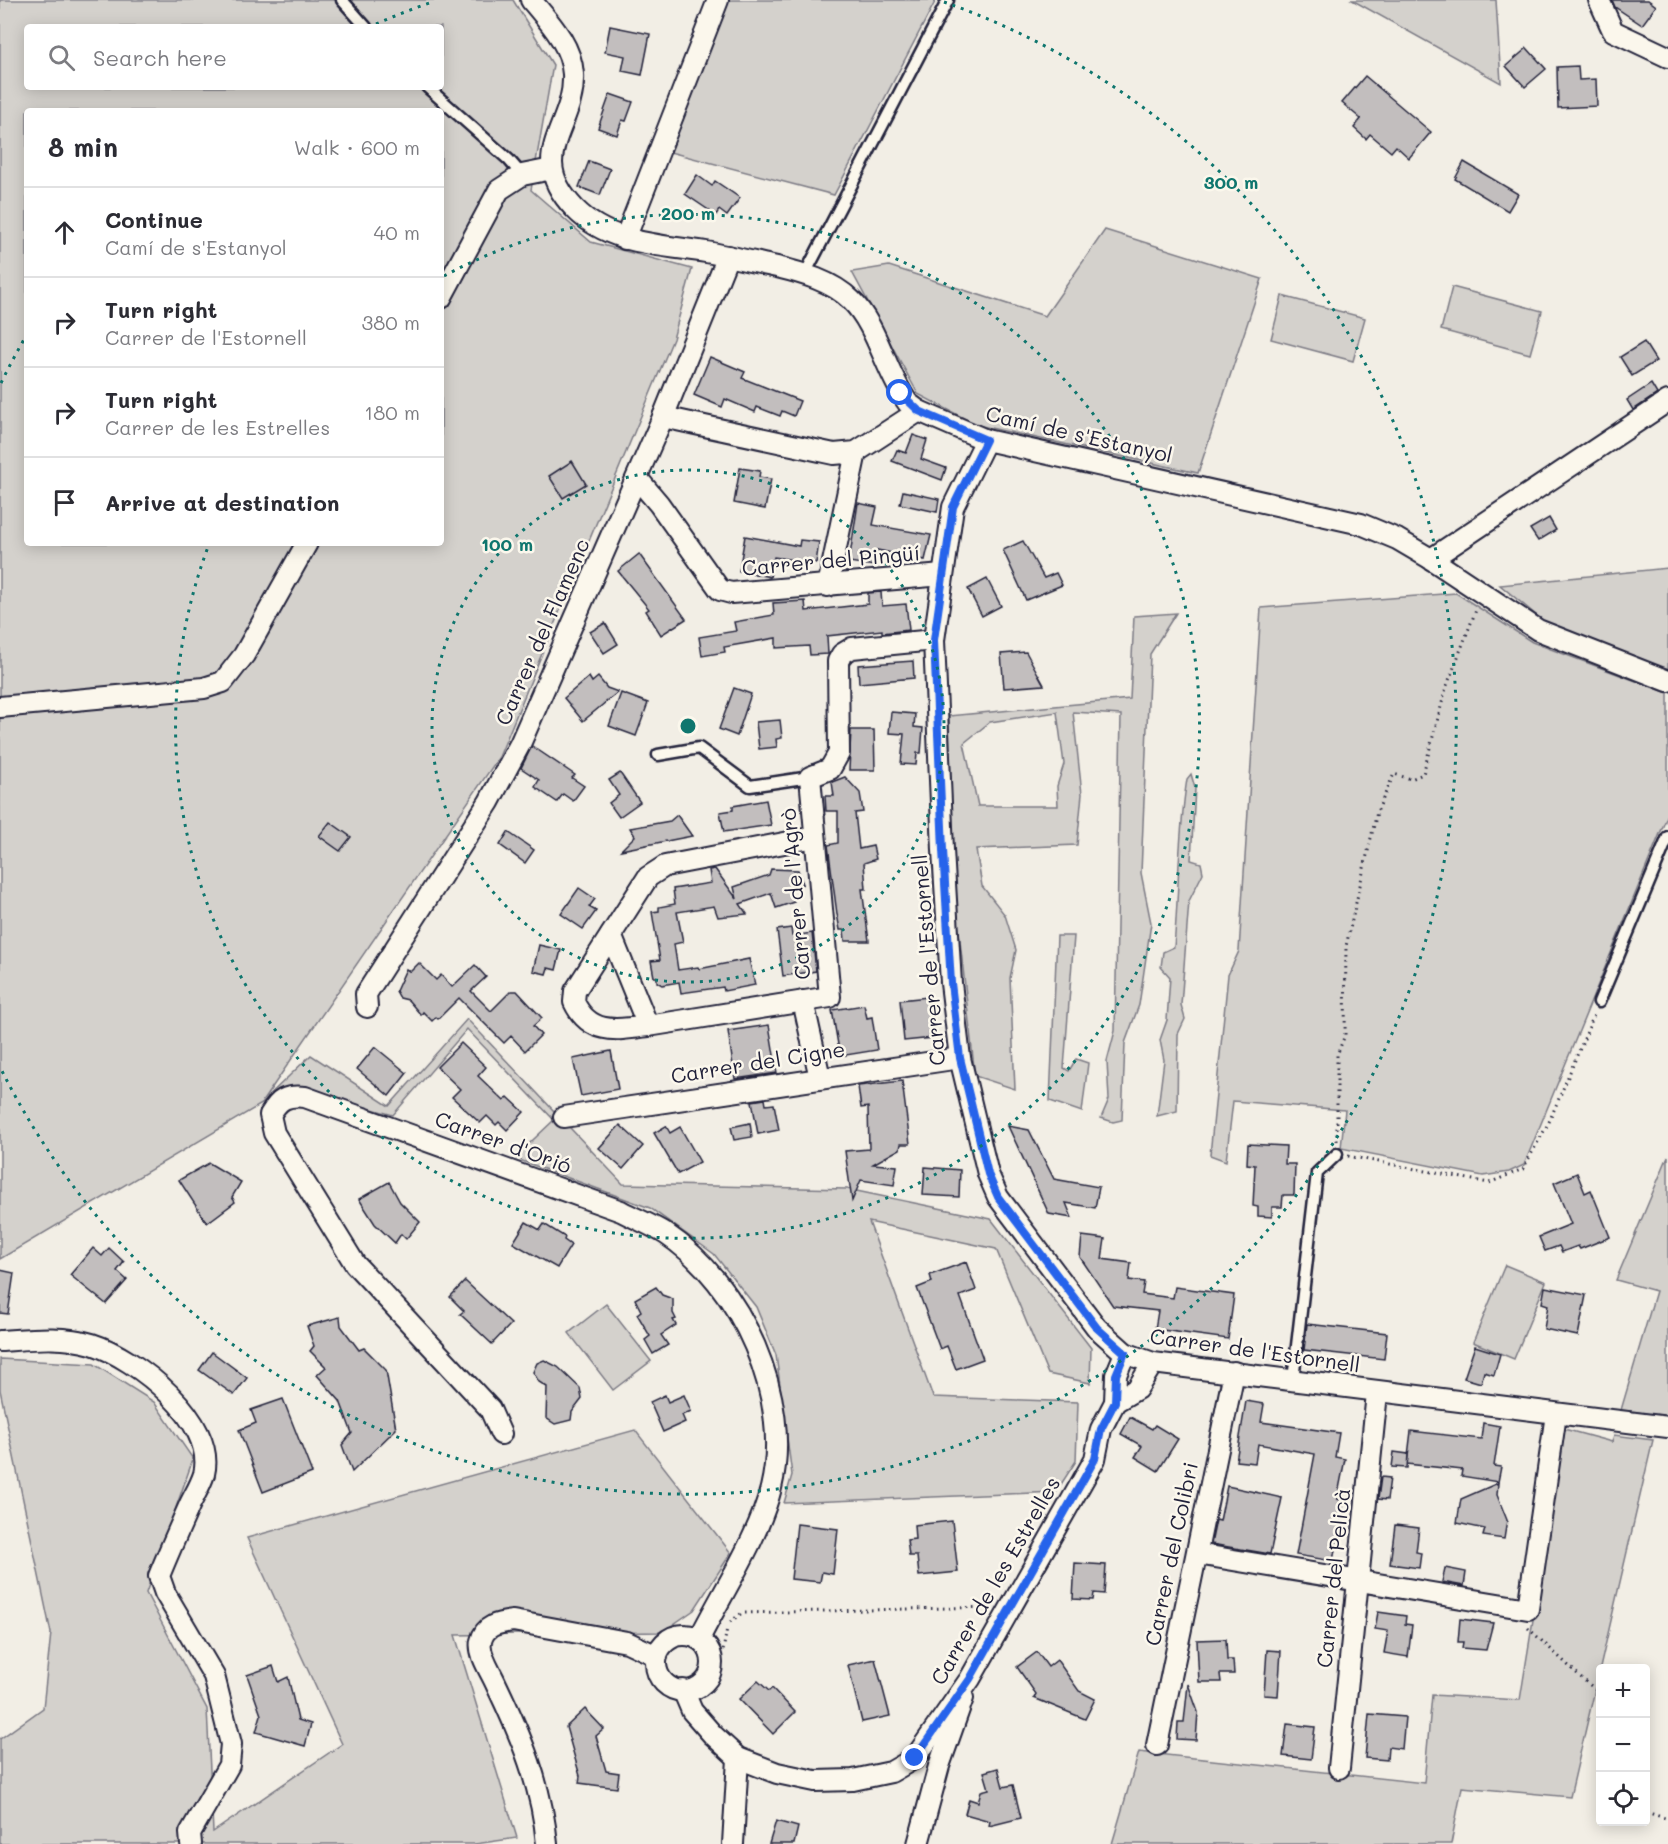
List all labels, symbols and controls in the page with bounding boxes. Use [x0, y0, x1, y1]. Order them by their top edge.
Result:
search box [24, 24, 444, 90]
icon: search [45, 41, 78, 74]
text: Search here [93, 43, 227, 72]
text: 8 min [48, 130, 118, 164]
text: Walk · 600 m [294, 134, 420, 160]
text: 300 m [1204, 170, 1258, 194]
text: 200 m [661, 201, 715, 225]
text: Continue [105, 205, 203, 234]
icon: ahead [48, 216, 81, 249]
text: 40 m [374, 219, 420, 245]
text: Camí de s'Estanyol [105, 234, 287, 260]
text: Turn right [105, 295, 217, 324]
icon: right [48, 306, 81, 339]
text: 380 m [362, 309, 420, 335]
text: Carrer de l'Estornell [105, 324, 307, 350]
route start [886, 379, 912, 405]
text: Turn right [105, 385, 217, 414]
icon: right [48, 396, 81, 429]
text: 180 m [364, 399, 420, 425]
street label: Camí de s'Estanyol [983, 399, 1175, 468]
text: Carrer de les Estrelles [105, 414, 330, 440]
icon: arrive [48, 486, 81, 519]
text: Arrive at destination [105, 488, 340, 517]
text: 100 m [481, 532, 533, 556]
street label: Carrer del Flamenc [488, 534, 595, 729]
street label: Carrer del Pingüí [741, 538, 921, 581]
centre of rings [678, 716, 698, 736]
street label: Carrer de l'Agrò [774, 807, 815, 981]
street label: Carrer de l'Estornell [905, 853, 950, 1067]
street label: Carrer del Cigne [669, 1034, 847, 1089]
street label: Carrer d'Orió [432, 1104, 576, 1179]
street label: Carrer de l'Estornell [1148, 1321, 1362, 1378]
street label: Carrer del Colibri [1138, 1459, 1203, 1648]
street label: Carrer de les Estrelles [924, 1471, 1065, 1689]
street label: Carrer del Pelicà [1310, 1487, 1355, 1669]
map controls [1596, 1664, 1650, 1826]
button: + [1596, 1664, 1650, 1718]
button: − [1596, 1718, 1650, 1772]
route end [901, 1744, 927, 1770]
button: locate [1596, 1772, 1650, 1826]

